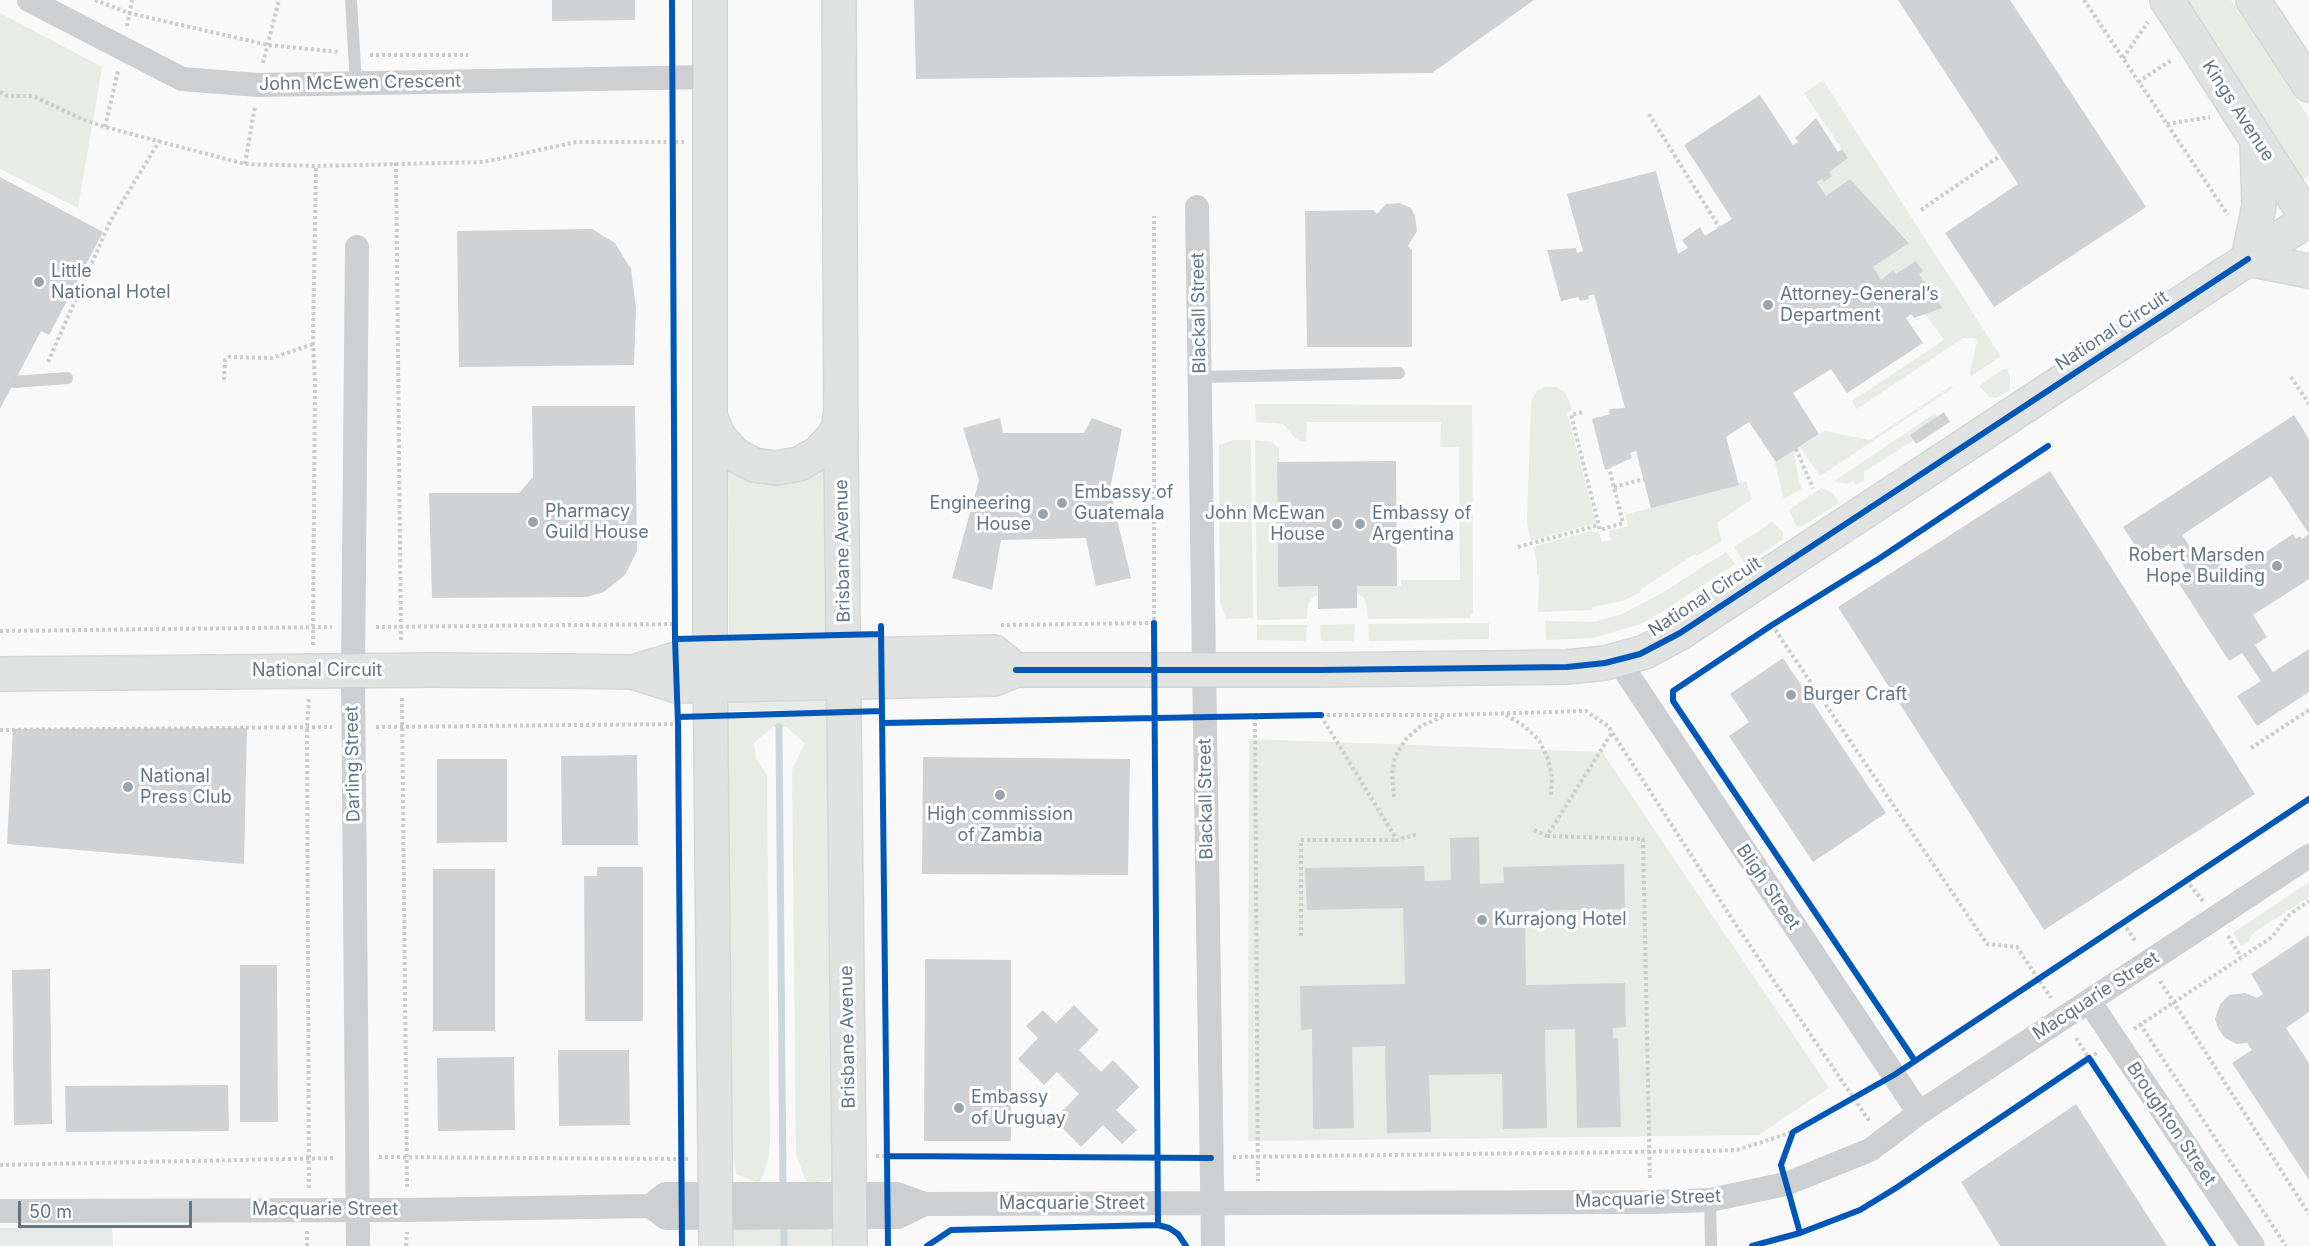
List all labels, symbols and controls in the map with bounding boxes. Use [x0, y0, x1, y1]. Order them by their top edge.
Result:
street label: Kings Avenue [2197, 56, 2279, 166]
street label: John McEwen Crescent [259, 70, 461, 96]
street label: Blackall Street [1187, 252, 1211, 374]
place label: Little National Hotel [51, 261, 171, 304]
marker: Little National Hotel [32, 275, 46, 289]
place label: Attorney-General’s Department [1780, 284, 1939, 326]
street label: National Circuit [2052, 287, 2172, 375]
marker: Attorney-General’s Department [1761, 298, 1775, 312]
street label: Brisbane Avenue [831, 479, 855, 623]
place label: Embassy of Guatemala [1074, 482, 1174, 524]
place label: Engineering House [929, 493, 1031, 536]
marker: Embassy of Guatemala [1055, 496, 1069, 510]
place label: Pharmacy Guild House [545, 501, 649, 544]
place label: John McEwan House [1205, 503, 1325, 546]
place label: Embassy of Argentina [1372, 503, 1472, 546]
marker: Engineering House [1036, 507, 1050, 521]
marker: Pharmacy Guild House [526, 515, 540, 529]
marker: John McEwan House [1330, 517, 1344, 531]
marker: Embassy of Argentina [1353, 517, 1367, 531]
place label: Robert Marsden Hope Building [2129, 545, 2265, 588]
street label: National Circuit [1645, 553, 1765, 641]
marker: Robert Marsden Hope Building [2270, 559, 2284, 573]
street label: National Circuit [252, 660, 382, 682]
place label: Burger Craft [1803, 684, 1907, 706]
marker: Burger Craft [1784, 688, 1798, 702]
street label: Darling Street [341, 706, 365, 822]
street label: Blackall Street [1194, 738, 1218, 860]
place label: National Press Club [140, 766, 232, 808]
marker: National Press Club [121, 780, 135, 794]
marker: High commission of Zambia [993, 788, 1007, 802]
place label: High commission of Zambia [927, 804, 1073, 846]
street label: Bligh Street [1732, 840, 1804, 934]
place label: Kurrajong Hotel [1494, 909, 1627, 931]
marker: Kurrajong Hotel [1475, 913, 1489, 927]
street label: Macquarie Street [2029, 947, 2163, 1045]
street label: Brisbane Avenue [836, 965, 860, 1109]
street label: Broughton Street [2122, 1058, 2220, 1190]
place label: Embassy of Uruguay [971, 1087, 1066, 1130]
marker: Embassy of Uruguay [952, 1101, 966, 1115]
street label: Macquarie Street [1575, 1186, 1721, 1212]
scale bar [21, 1189, 195, 1227]
street label: Macquarie Street [999, 1193, 1145, 1215]
street label: Macquarie Street [252, 1199, 398, 1221]
text: 50 m [29, 1201, 72, 1222]

